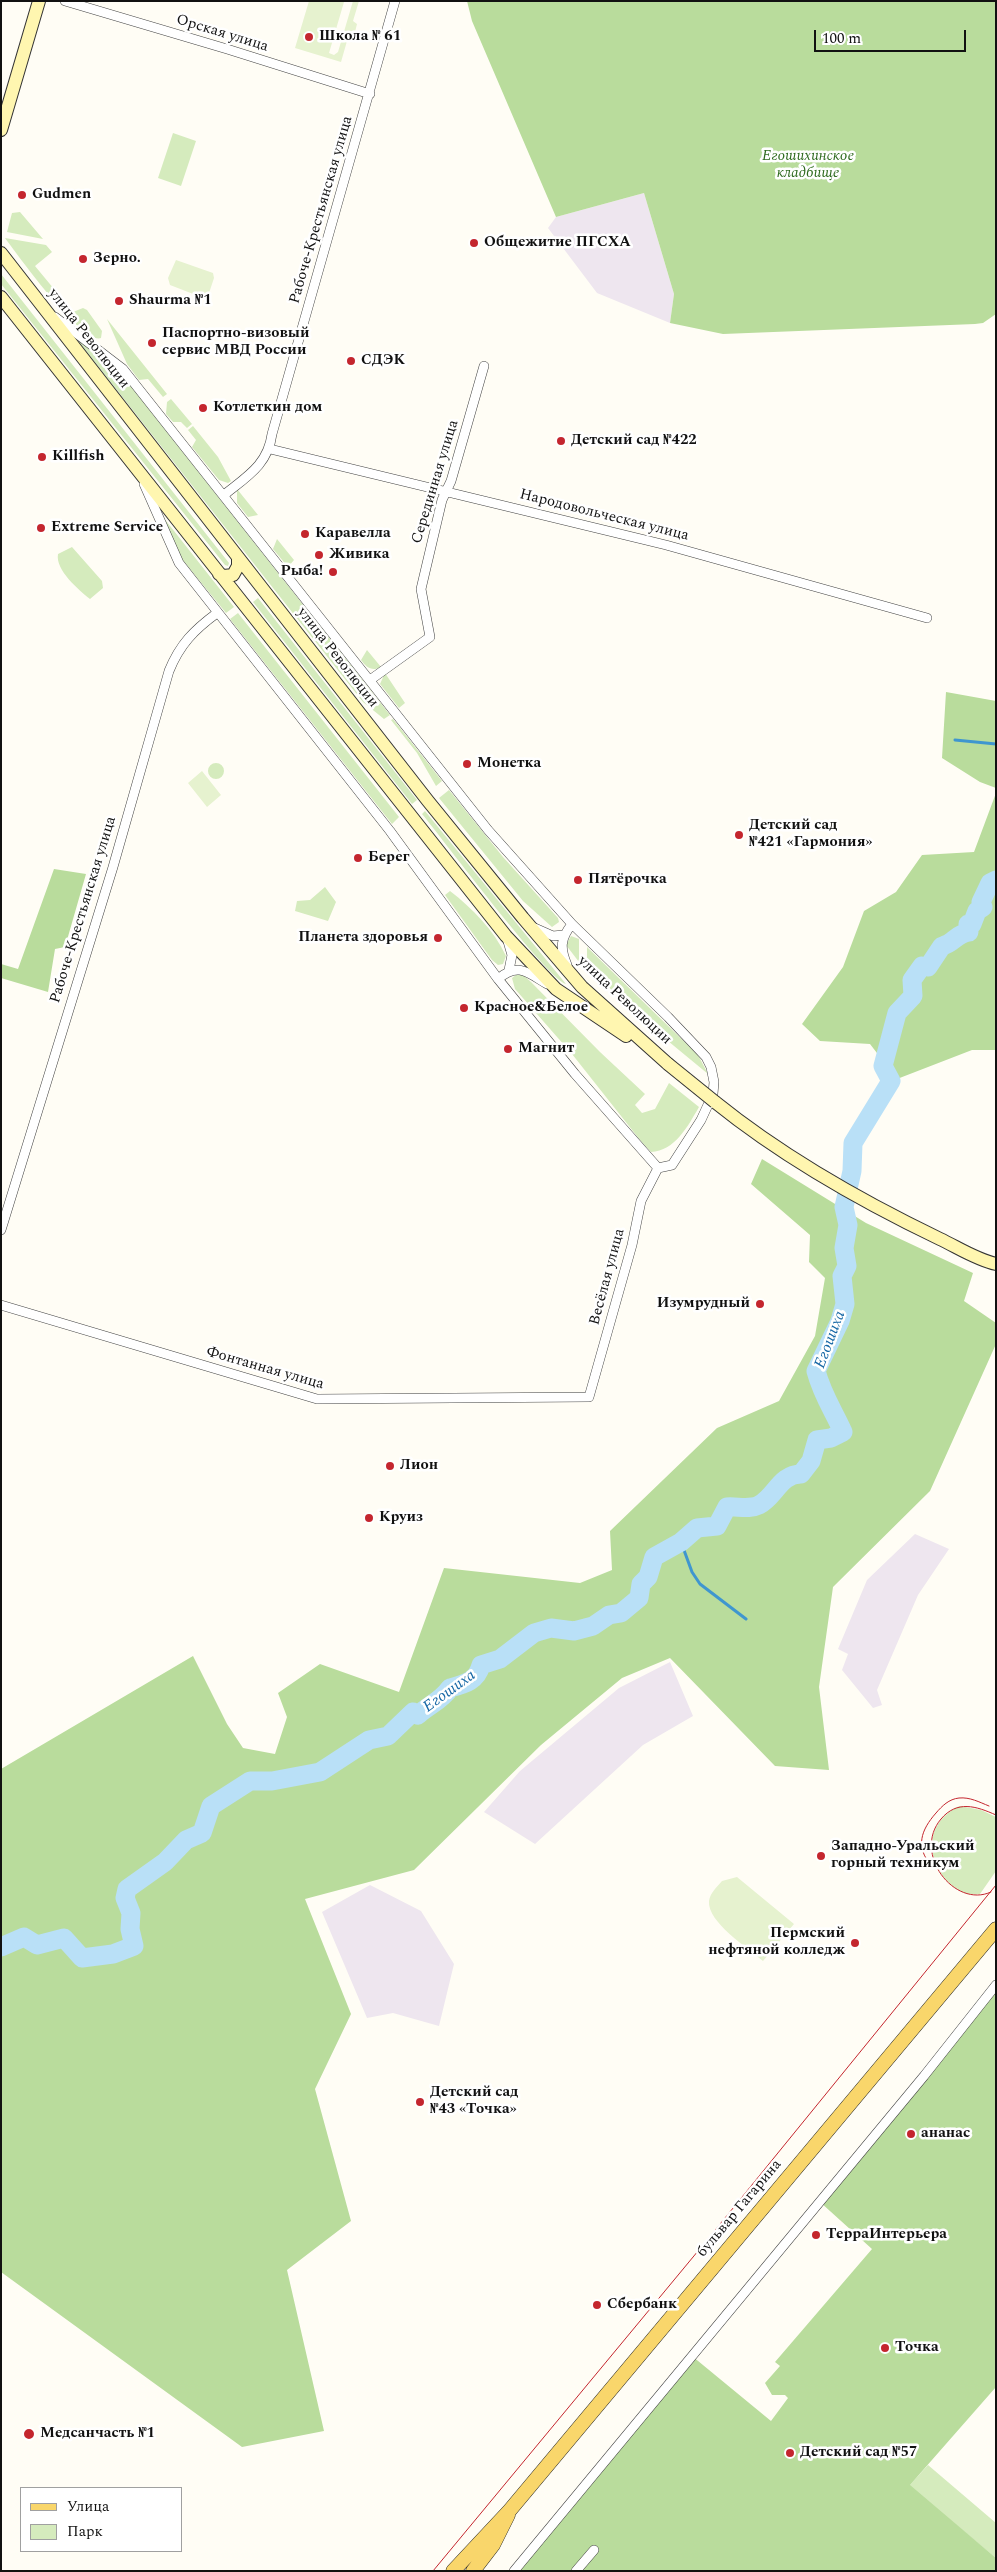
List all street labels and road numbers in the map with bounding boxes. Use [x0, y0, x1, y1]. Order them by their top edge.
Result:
street label: Орская улица [174, 11, 270, 57]
street label: Рабоче-Крестьянская улица [287, 114, 357, 306]
street label: улица Революции [43, 285, 133, 393]
street label: Серединная улица [409, 418, 463, 546]
street label: Народовольческая улица [518, 486, 690, 546]
street label: улица Революции [292, 604, 382, 712]
street label: Рабоче-Крестьянская улица [47, 814, 121, 1006]
street label: улица Революции [573, 953, 675, 1049]
street label: Весёлая улица [586, 1227, 630, 1327]
street label: Фонтанная улица [204, 1344, 326, 1394]
street label: бульвар Гагарина [694, 2157, 786, 2261]

